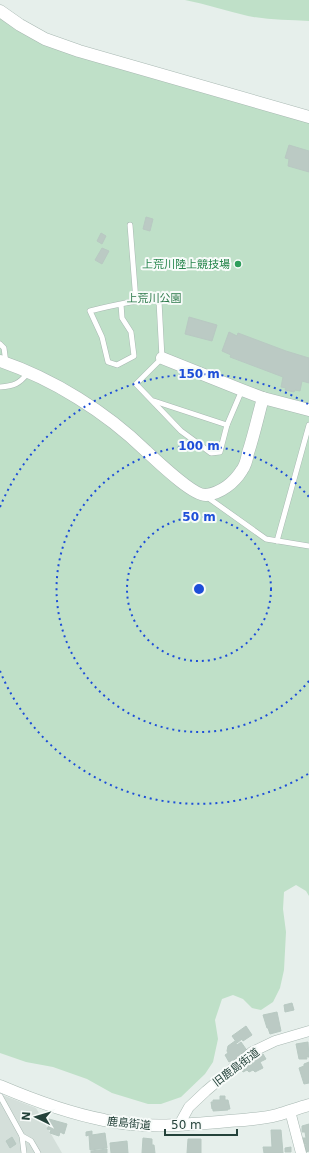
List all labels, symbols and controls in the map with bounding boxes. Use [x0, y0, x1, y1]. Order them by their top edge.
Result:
place label: 上荒川陸上競技場 [142, 258, 230, 271]
marker: 上荒川陸上競技場 [233, 259, 243, 269]
park label: 上荒川公園 [127, 292, 182, 305]
text: 150 m [178, 367, 220, 381]
text: 100 m [178, 439, 220, 453]
text: 50 m [182, 510, 216, 524]
centre of rings [192, 582, 206, 596]
street label: 旧鹿島街道 [210, 1046, 262, 1089]
north arrow [16, 1097, 56, 1137]
text: N [20, 1111, 33, 1121]
scale bar [165, 1111, 237, 1137]
street label: 鹿島街道 [106, 1115, 152, 1132]
text: 50 m [171, 1118, 202, 1132]

